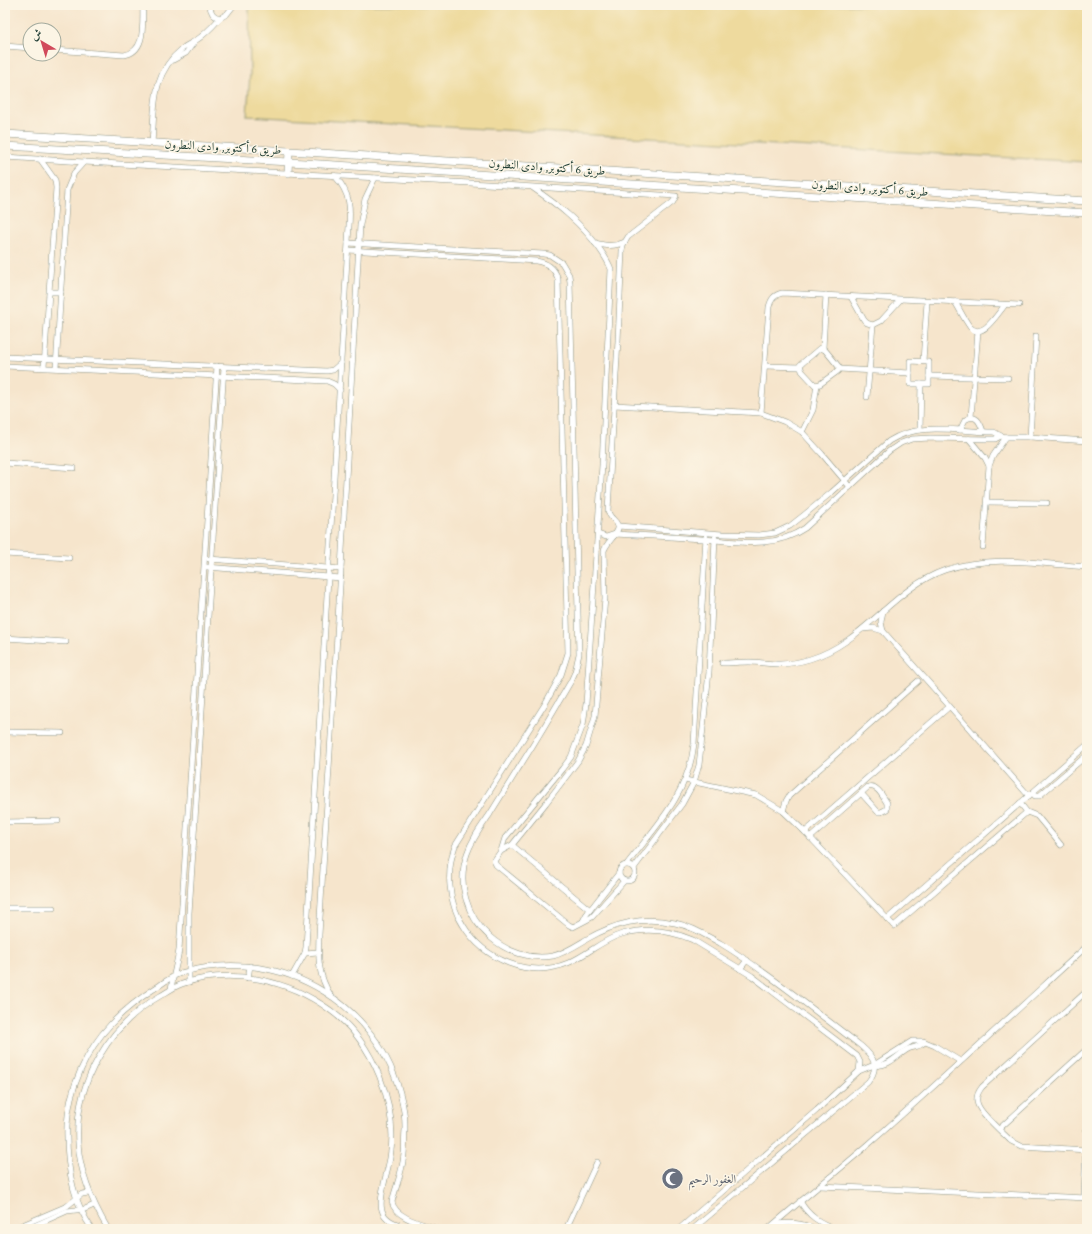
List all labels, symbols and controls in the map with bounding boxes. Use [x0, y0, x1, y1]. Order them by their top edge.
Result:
north arrow [22, 22, 62, 62]
text: ش [27, 25, 45, 44]
street label: طريق 6 أكتوبر, وادى النطرون [164, 136, 282, 158]
street label: طريق 6 أكتوبر, وادى النطرون [488, 155, 606, 179]
street label: طريق 6 أكتوبر, وادى النطرون [811, 176, 929, 200]
mosque icon: الغفور الرحيم [660, 1166, 686, 1192]
place label: الغفور الرحيم [688, 1171, 737, 1191]

